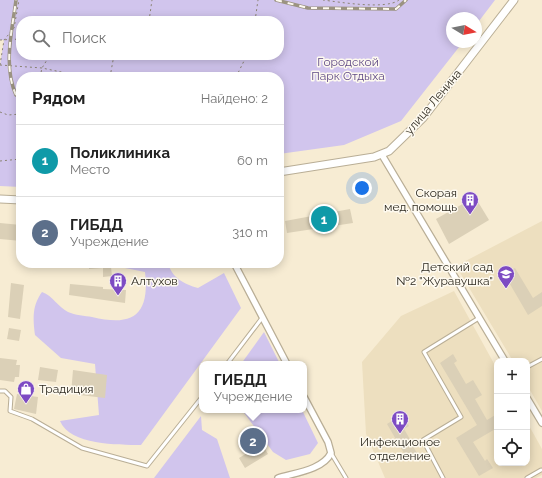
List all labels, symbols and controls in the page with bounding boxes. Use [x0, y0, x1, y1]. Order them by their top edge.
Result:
north arrow [446, 12, 482, 48]
search box [16, 16, 284, 60]
icon: search [30, 27, 52, 49]
text: Поиск [62, 29, 107, 47]
park label: Городской Парк Отдыха [311, 55, 385, 83]
street label: улица Ленина [402, 67, 464, 137]
text: Рядом [32, 88, 85, 108]
text: Найдено: 2 [201, 91, 268, 106]
text: Поликлиника [70, 144, 170, 162]
text: 1 [42, 153, 48, 168]
text: 60 m [237, 153, 268, 168]
text: Место [70, 162, 110, 177]
your location [352, 178, 372, 198]
place label: Скорая мед. помощь [384, 186, 457, 214]
building icon: Скорая мед. помощь [460, 190, 480, 215]
pin: 1 [311, 204, 337, 234]
text: ГИБДД [70, 216, 123, 234]
text: 2 [41, 225, 49, 240]
text: 310 m [232, 225, 268, 240]
text: Учреждение [70, 234, 149, 249]
place label: Детский сад №2 "Журавушка" [396, 260, 493, 288]
school or university icon: Детский сад №2 "Журавушка" [496, 264, 516, 289]
building icon: Алтухов [108, 271, 128, 296]
place label: Алтухов [131, 274, 178, 288]
map controls [494, 358, 530, 466]
button: + [494, 358, 530, 394]
popup [199, 361, 307, 413]
text: ГИБДД [214, 371, 267, 389]
shop icon: Традиция [16, 379, 36, 404]
place label: Традиция [39, 382, 94, 396]
text: Учреждение [214, 389, 292, 404]
button: − [494, 394, 530, 430]
building icon: Инфекционое отделение [390, 409, 410, 434]
pin: 2 [240, 426, 266, 456]
button: locate [494, 430, 530, 466]
place label: Инфекционое отделение [360, 435, 440, 463]

